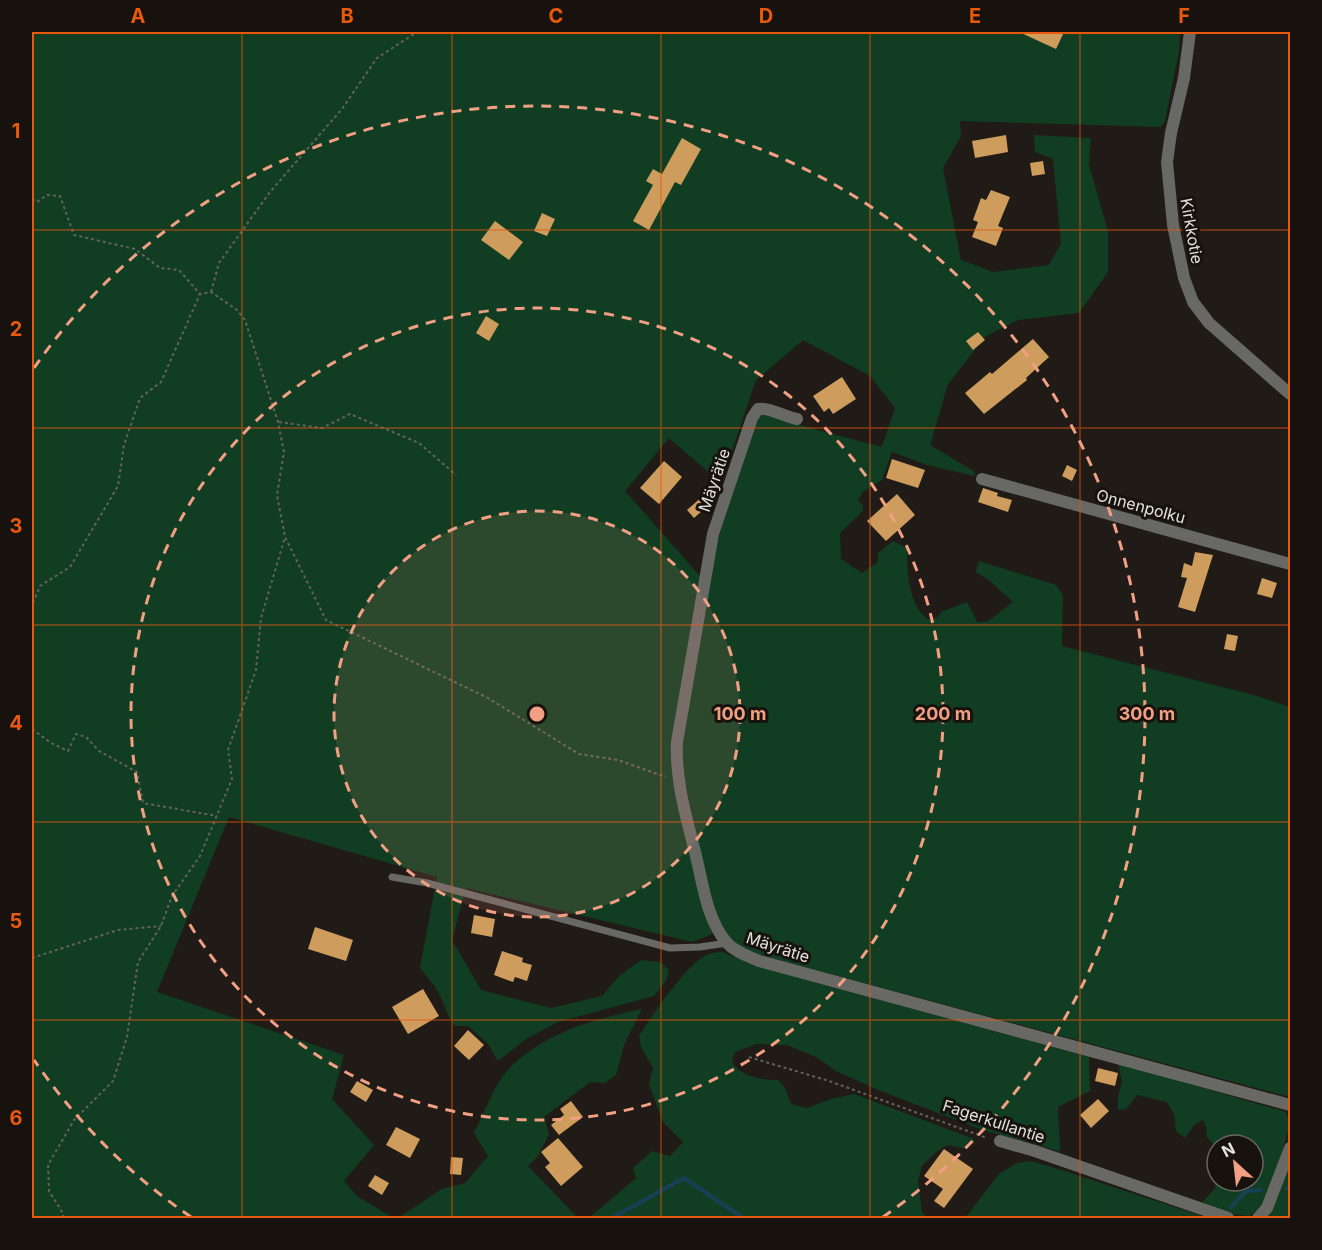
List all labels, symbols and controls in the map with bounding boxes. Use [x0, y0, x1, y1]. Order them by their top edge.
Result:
text: A [131, 4, 146, 28]
text: B [340, 4, 354, 28]
text: C [549, 4, 563, 28]
text: D [759, 4, 773, 28]
text: E [969, 4, 981, 28]
text: F [1178, 4, 1190, 28]
text: 1 [12, 119, 20, 143]
street label: Kirkkotie [1176, 197, 1208, 265]
text: 2 [10, 317, 22, 341]
street label: Mäyrätie [694, 446, 734, 514]
street label: Onnenpolku [1094, 485, 1188, 527]
text: 3 [10, 514, 22, 538]
text: 100 m [714, 703, 766, 724]
text: 200 m [915, 703, 971, 724]
text: 300 m [1119, 703, 1175, 724]
centre of rings [527, 704, 547, 724]
text: 4 [9, 711, 23, 735]
text: 5 [10, 909, 22, 933]
street label: Mäyrätie [744, 927, 812, 967]
street label: Fagerkullantie [940, 1095, 1048, 1147]
text: 6 [10, 1106, 23, 1130]
north arrow [1205, 1133, 1265, 1193]
text: N [1218, 1138, 1238, 1161]

